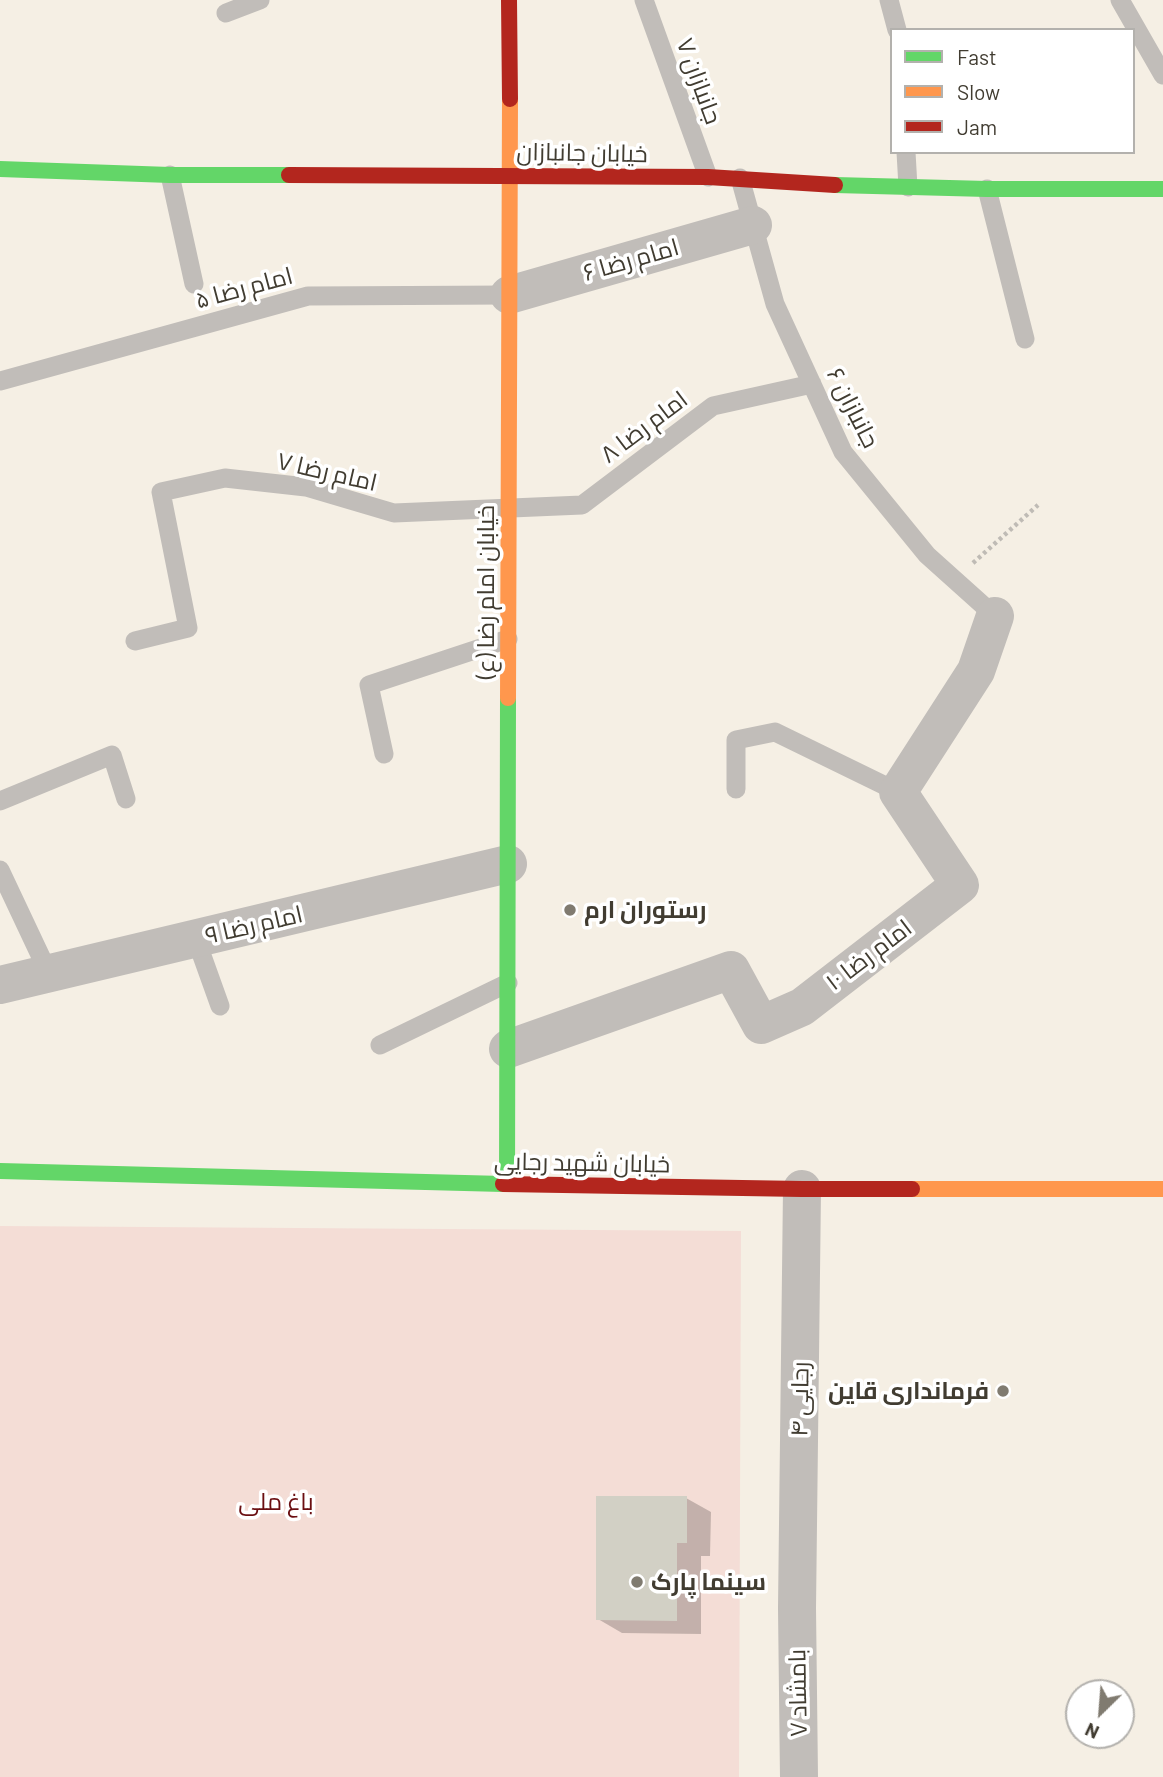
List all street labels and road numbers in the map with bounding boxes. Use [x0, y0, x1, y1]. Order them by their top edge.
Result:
street label: جانبازان ۷ [670, 34, 728, 128]
street label: خیابان جانبازان [516, 137, 648, 169]
street label: امام رضا ۶ [580, 233, 682, 287]
street label: امام رضا ۵ [192, 261, 296, 315]
street label: جانبازان ۶ [821, 363, 885, 453]
street label: امام رضا ۸ [595, 385, 693, 469]
street label: امام رضا ۷ [274, 447, 380, 497]
street label: خیابان امام رضا (ع) [472, 505, 500, 679]
street label: امام رضا ۹ [202, 900, 306, 950]
street label: امام رضا ۱۰ [820, 913, 918, 997]
street label: خیابان شهید رجایی [494, 1147, 670, 1179]
street label: رجایی ۴ [785, 1361, 815, 1437]
street label: بامشاد ۷ [783, 1649, 813, 1737]

